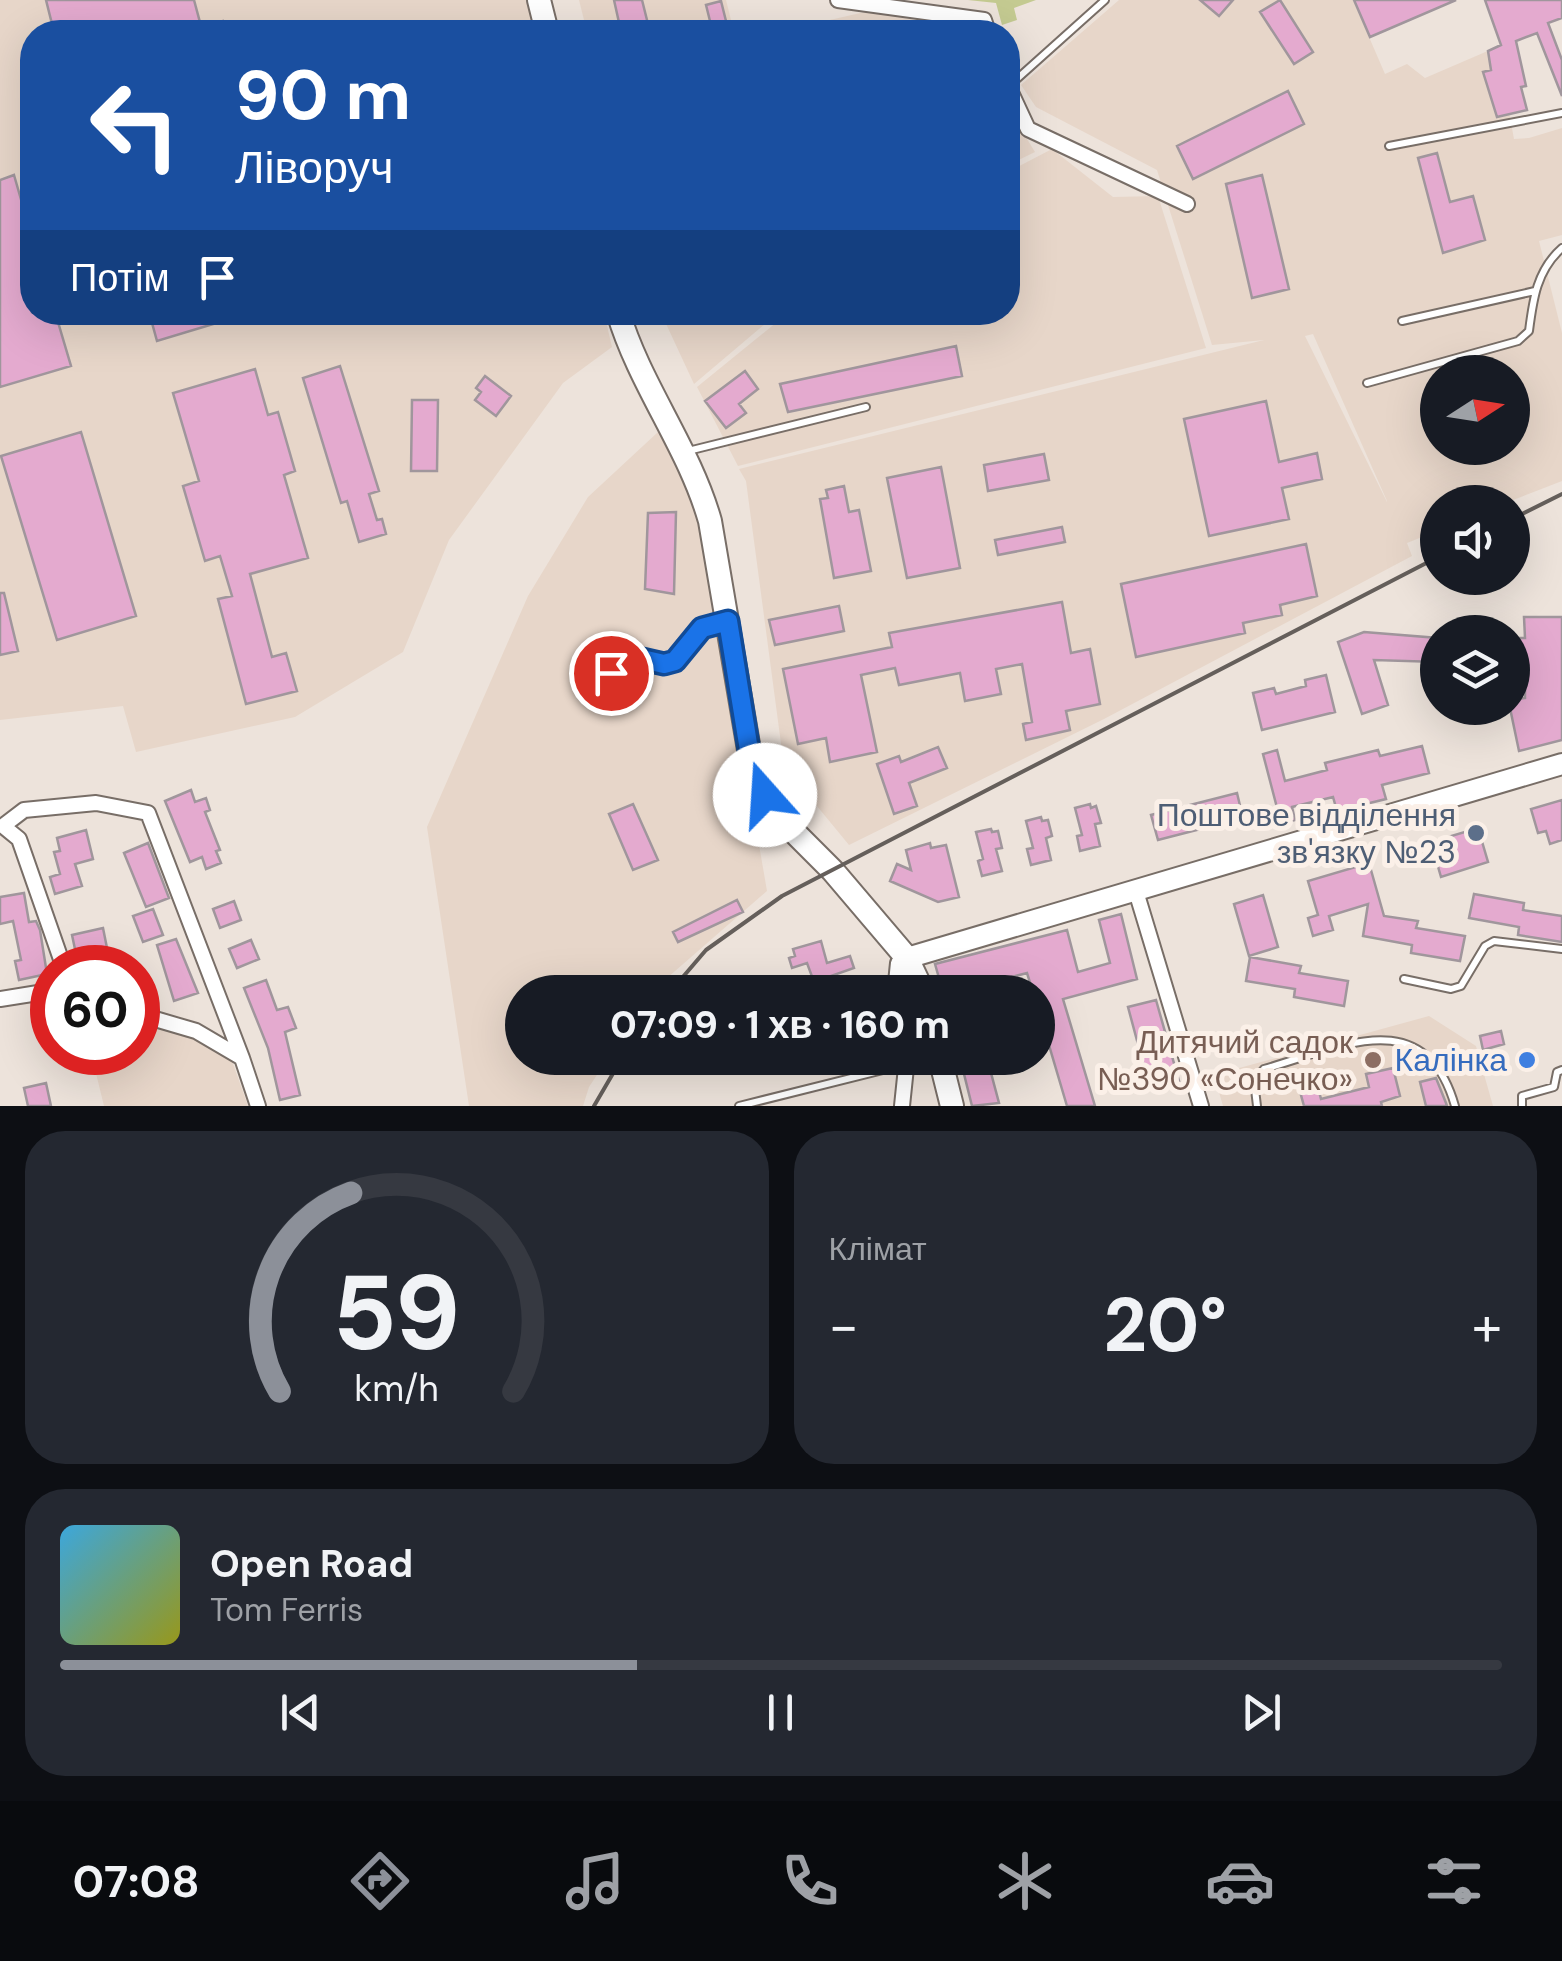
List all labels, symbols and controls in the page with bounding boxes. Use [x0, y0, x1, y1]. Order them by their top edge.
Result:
text: 90 m [235, 50, 411, 141]
icon: left [70, 60, 200, 190]
text: Ліворуч [235, 138, 393, 197]
icon: arrive [190, 250, 245, 305]
text: Потім [70, 253, 170, 303]
north arrow [1420, 355, 1530, 465]
map controls [1420, 355, 1530, 725]
button: sound [1420, 485, 1530, 595]
button: layers [1420, 615, 1530, 725]
pin [569, 631, 654, 716]
icon: arrive [584, 646, 639, 701]
position arrow [713, 743, 817, 847]
place label: Поштове відділення зв'язку №23 [1157, 794, 1456, 873]
marker: Поштове відділення зв'язку №23 [1465, 822, 1487, 844]
speed limit sign: 60 [30, 945, 160, 1075]
text: 07:09 · 1 хв · 160 m [610, 1000, 950, 1050]
place label: Дитячий садок №390 «Сонечко» [1097, 1021, 1354, 1100]
place label: Калінка [1395, 1039, 1507, 1081]
marker: Дитячий садок №390 «Сонечко» [1362, 1049, 1384, 1071]
marker: Калінка [1516, 1049, 1538, 1071]
text: Клімат [829, 1228, 927, 1270]
text: 59 [333, 1246, 461, 1381]
text: 20° [1104, 1277, 1227, 1374]
text: − [829, 1290, 859, 1362]
text: + [1472, 1290, 1502, 1362]
text: km/h [355, 1366, 439, 1412]
text: Open Road [210, 1539, 413, 1589]
text: Tom Ferris [210, 1589, 363, 1631]
icon: previous [273, 1685, 328, 1740]
icon: pause [753, 1685, 808, 1740]
icon: next [1234, 1685, 1289, 1740]
icon: directions [345, 1846, 415, 1916]
icon: music [560, 1846, 630, 1916]
icon: phone [775, 1846, 845, 1916]
icon: climate [990, 1846, 1060, 1916]
icon: car [1205, 1846, 1275, 1916]
icon: filters [1419, 1846, 1489, 1916]
text: 07:08 [72, 1852, 200, 1911]

